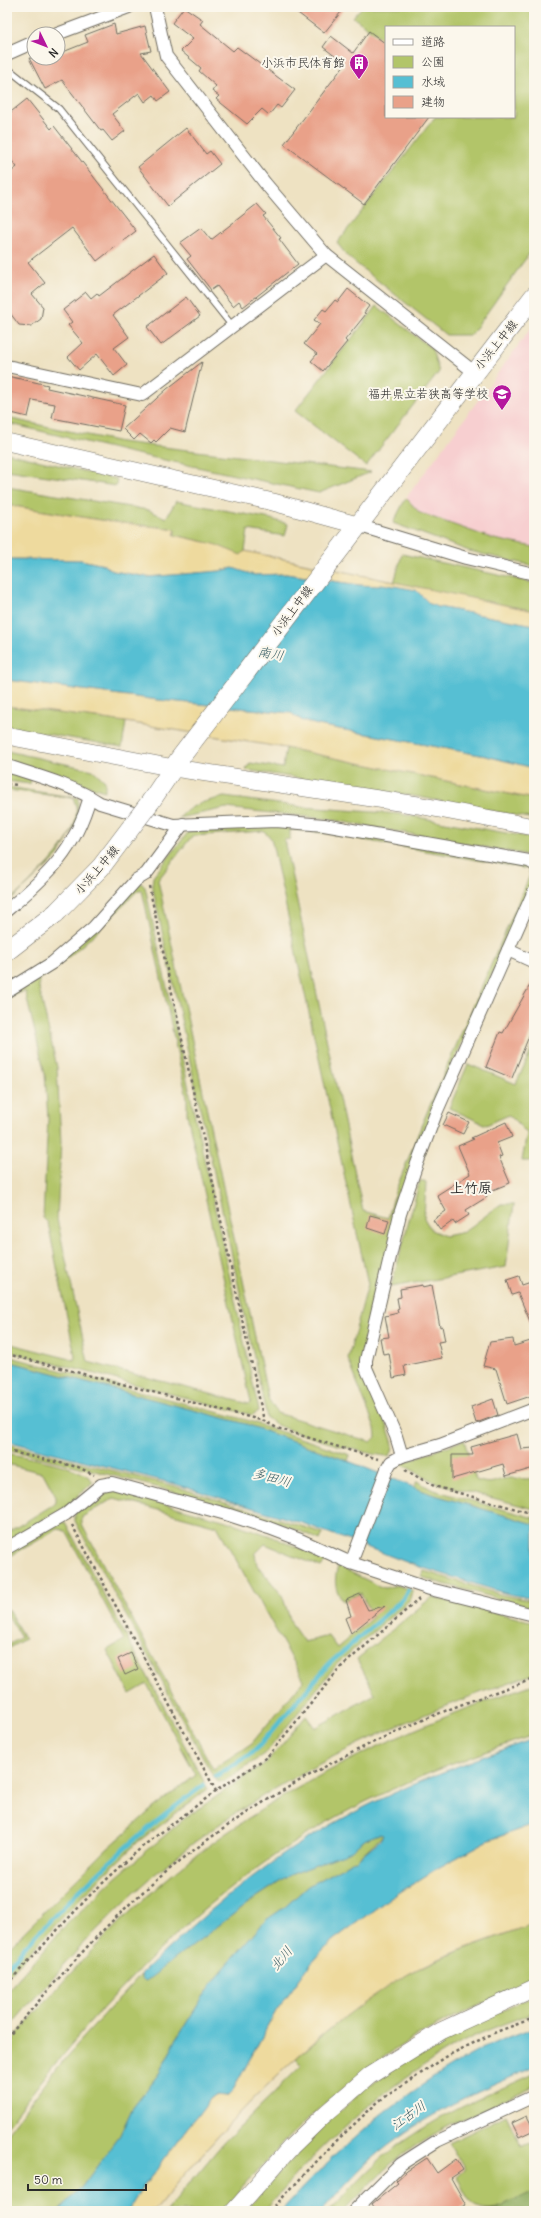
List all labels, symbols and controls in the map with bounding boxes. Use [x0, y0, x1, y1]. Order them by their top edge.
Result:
north arrow [26, 26, 66, 66]
legend [385, 26, 515, 118]
text: 道路 [421, 34, 445, 49]
text: N [46, 45, 61, 60]
building icon: 小浜市民体育館 [348, 52, 370, 80]
text: 公園 [421, 54, 445, 69]
place label: 小浜市民体育館 [261, 55, 345, 70]
text: 水域 [421, 74, 445, 89]
text: 建物 [421, 94, 445, 109]
street label: 小浜上中線 [471, 317, 520, 373]
school or university icon: 福井県立若狭高等学校 [491, 383, 513, 411]
place label: 福井県立若狭高等学校 [368, 386, 488, 401]
street label: 小浜上中線 [268, 582, 316, 639]
water label: 南川 [257, 643, 285, 664]
street label: 小浜上中線 [71, 842, 122, 897]
district label: 上竹原 [450, 1179, 492, 1197]
water label: 多田川 [251, 1464, 293, 1491]
water label: 北川 [267, 1943, 296, 1974]
water label: 江古川 [388, 2097, 429, 2134]
scale bar [28, 2166, 146, 2192]
text: 50 m [34, 2172, 63, 2187]

